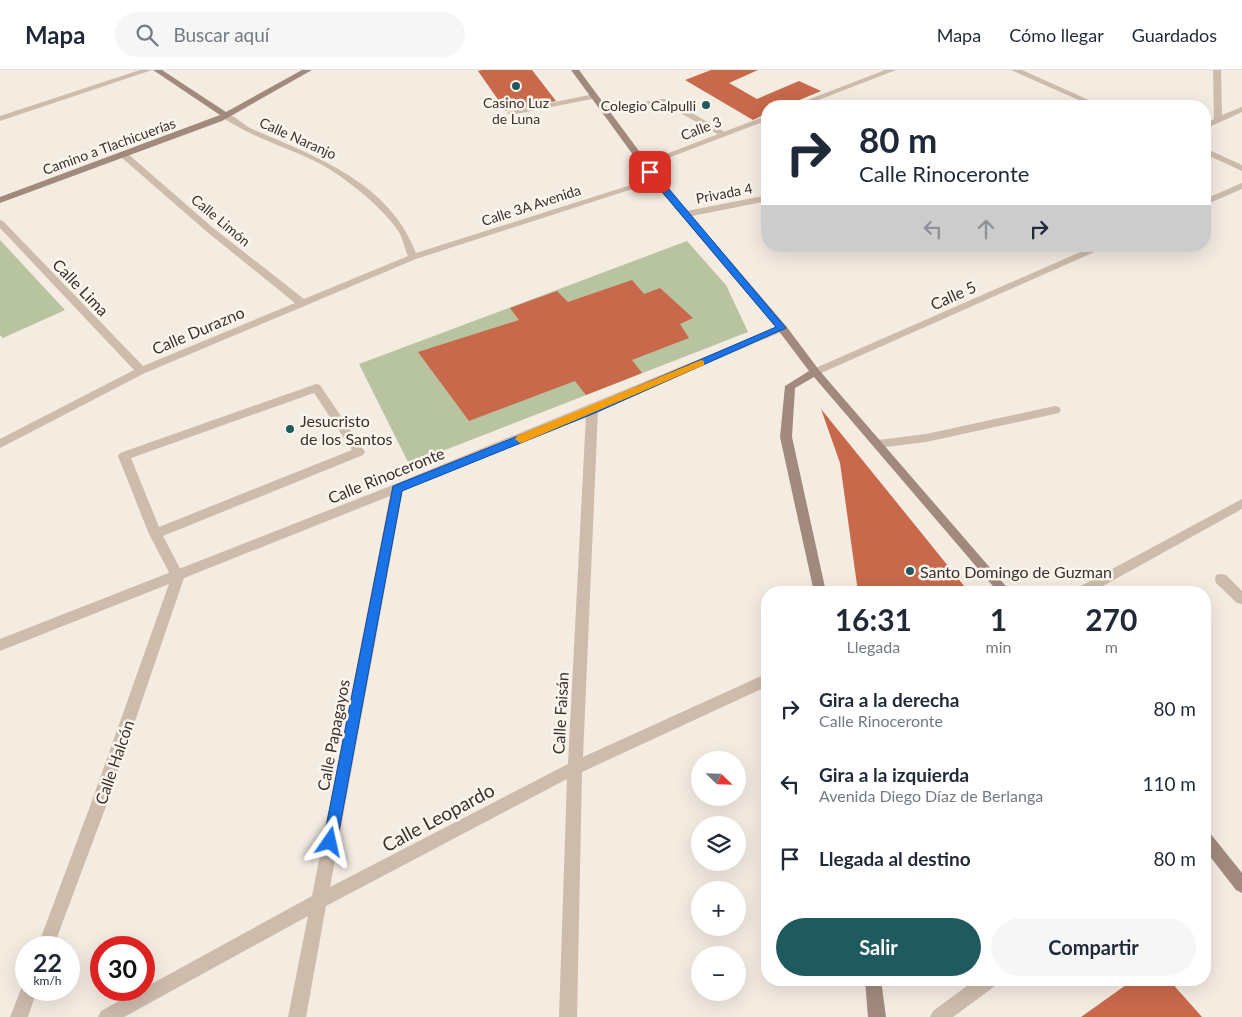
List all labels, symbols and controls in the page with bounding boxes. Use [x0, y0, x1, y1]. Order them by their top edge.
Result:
search box [115, 12, 465, 57]
text: Mapa [25, 20, 85, 49]
icon: search [133, 21, 161, 49]
text: Buscar aquí [173, 23, 269, 46]
text: Mapa [937, 24, 981, 46]
text: Cómo llegar [1009, 24, 1104, 46]
text: Guardados [1132, 24, 1217, 46]
marker: Casino Luz de Luna [510, 80, 522, 92]
place label: Casino Luz de Luna [483, 94, 549, 127]
place label: Colegio Calpulli [601, 97, 696, 114]
marker: Colegio Calpulli [700, 99, 712, 111]
street label: Calle Naranjo [257, 113, 339, 163]
street label: Calle 3 [678, 113, 724, 143]
street label: Camino a Tlachicuerías [40, 114, 178, 178]
text: 80 m [859, 118, 937, 160]
icon: right [776, 120, 841, 185]
pin [629, 151, 671, 193]
icon: arrive [636, 158, 664, 186]
text: Calle Rinoceronte [859, 160, 1029, 187]
street label: Privada 4 [694, 179, 754, 207]
street label: Calle 3A Avenida [479, 181, 583, 229]
street label: Calle Limón [188, 190, 254, 250]
icon: left [919, 215, 947, 243]
icon: ahead [972, 215, 1000, 243]
icon: right [1025, 215, 1053, 243]
street label: Calle Lima [49, 255, 113, 319]
street label: Calle 5 [927, 277, 979, 313]
street label: Calle Durazno [149, 302, 247, 358]
place label: Jesucristo de los Santos [300, 411, 392, 448]
marker: Jesucristo de los Santos [284, 423, 296, 435]
street label: Calle Rinoceronte [325, 443, 447, 507]
place label: Santo Domingo de Guzman [920, 562, 1112, 581]
marker: Santo Domingo de Guzman [904, 565, 916, 577]
text: 16:31 [835, 601, 912, 637]
text: 1 [990, 601, 1007, 637]
text: 270 [1085, 601, 1137, 637]
text: Llegada [846, 637, 900, 656]
text: min [986, 637, 1012, 656]
text: m [1105, 637, 1118, 656]
street label: Calle Faisán [548, 671, 572, 755]
street label: Calle Papagayos [313, 678, 353, 792]
text: Gira a la derecha [819, 688, 959, 711]
icon: right [776, 695, 804, 723]
text: 80 m [1153, 697, 1196, 720]
text: Calle Rinoceronte [819, 711, 943, 730]
street label: Calle Halcón [91, 717, 137, 807]
north arrow [691, 751, 746, 806]
map controls [691, 751, 746, 1001]
text: Gira a la izquierda [819, 763, 969, 786]
icon: left [776, 770, 804, 798]
text: 110 m [1142, 772, 1196, 795]
street label: Calle Leopardo [378, 778, 498, 856]
text: Avenida Diego Díaz de Berlanga [819, 786, 1043, 805]
position arrow [303, 815, 355, 867]
button: layers [691, 816, 746, 871]
icon: arrive [776, 845, 804, 873]
text: Llegada al destino [819, 847, 971, 870]
text: 80 m [1153, 847, 1196, 870]
button: + [691, 881, 746, 936]
button: Salir [776, 918, 981, 976]
button: Compartir [991, 918, 1196, 976]
speed limit sign: 30 [90, 936, 155, 1001]
button: − [691, 946, 746, 1001]
text: 22 [33, 947, 62, 977]
text: km/h [33, 973, 62, 988]

